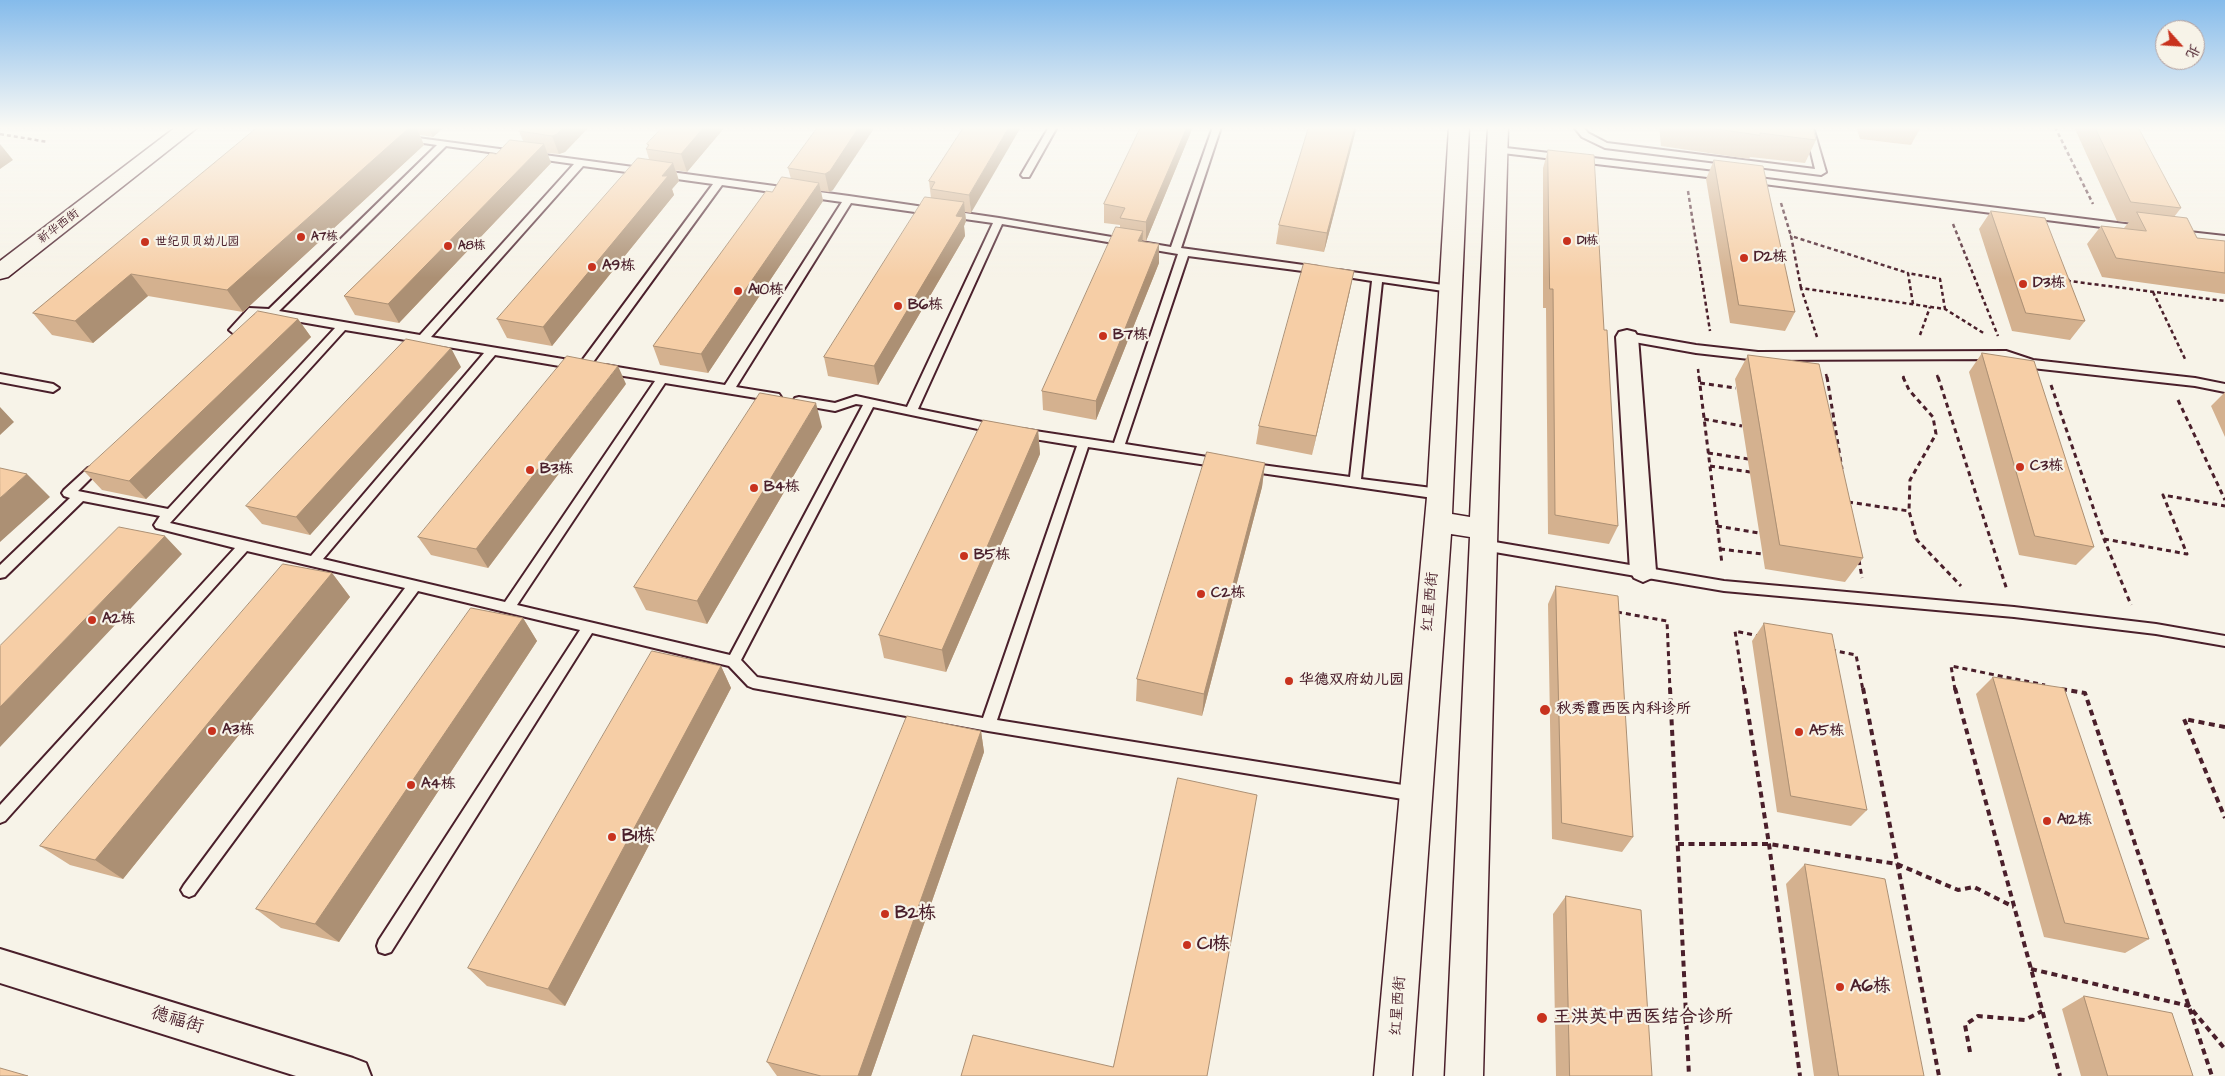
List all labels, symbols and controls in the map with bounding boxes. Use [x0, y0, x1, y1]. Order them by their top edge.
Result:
north arrow [2155, 20, 2205, 70]
text: 北 [2181, 40, 2205, 62]
street label: 新华西街 [35, 207, 83, 247]
place label: A7栋 [311, 230, 338, 244]
marker: A7栋 [295, 231, 307, 243]
place label: D1栋 [1577, 234, 1598, 248]
place label: 世纪贝贝幼儿园 [155, 235, 239, 249]
marker: D1栋 [1561, 235, 1573, 247]
marker: 世纪贝贝幼儿园 [139, 236, 151, 248]
place label: A8栋 [458, 239, 485, 253]
marker: A8栋 [442, 240, 454, 252]
place label: D2栋 [1754, 249, 1787, 267]
marker: D2栋 [1738, 252, 1750, 264]
place label: A9栋 [602, 258, 635, 276]
marker: A9栋 [586, 261, 598, 273]
place label: D3栋 [2033, 275, 2065, 293]
marker: D3栋 [2017, 278, 2029, 290]
place label: A10栋 [748, 282, 784, 300]
marker: A10栋 [732, 285, 744, 297]
place label: B6栋 [908, 297, 943, 315]
marker: B6栋 [892, 300, 904, 312]
place label: B7栋 [1113, 327, 1148, 345]
marker: B7栋 [1097, 330, 1109, 342]
place label: C3栋 [2030, 458, 2063, 476]
place label: B3栋 [540, 461, 573, 479]
marker: C3栋 [2014, 461, 2026, 473]
marker: B3栋 [524, 464, 536, 476]
place label: B4栋 [764, 479, 800, 497]
marker: B4栋 [748, 482, 760, 494]
place label: B5栋 [974, 547, 1010, 565]
marker: B5栋 [958, 550, 970, 562]
street label: 红星西街 [1419, 571, 1443, 633]
place label: C2栋 [1211, 585, 1245, 603]
marker: C2栋 [1195, 588, 1207, 600]
place label: A2栋 [102, 611, 135, 629]
marker: A2栋 [86, 614, 98, 626]
place label: 华德双府幼儿园 [1299, 672, 1404, 690]
marker: 华德双府幼儿园 [1283, 675, 1295, 687]
place label: 秋秀霞西医内科诊所 [1556, 701, 1691, 719]
marker: 秋秀霞西医内科诊所 [1538, 703, 1552, 717]
place label: A3栋 [222, 722, 254, 740]
place label: A5栋 [1809, 723, 1844, 741]
marker: A3栋 [206, 725, 218, 737]
marker: A5栋 [1793, 726, 1805, 738]
place label: A4栋 [421, 776, 456, 794]
marker: A4栋 [405, 779, 417, 791]
place label: A12栋 [2057, 812, 2092, 830]
marker: A12栋 [2041, 815, 2053, 827]
place label: B1栋 [622, 826, 655, 848]
marker: B1栋 [606, 831, 618, 843]
place label: B2栋 [895, 903, 936, 925]
marker: B2栋 [879, 908, 891, 920]
place label: C1栋 [1197, 934, 1230, 956]
marker: C1栋 [1181, 939, 1193, 951]
street label: 红星西街 [1388, 975, 1410, 1037]
place label: A6栋 [1850, 976, 1891, 998]
marker: A6栋 [1834, 981, 1846, 993]
street label: 德福街 [148, 1003, 206, 1039]
place label: 王洪英中西医结合诊所 [1553, 1007, 1733, 1029]
marker: 王洪英中西医结合诊所 [1535, 1011, 1549, 1025]

